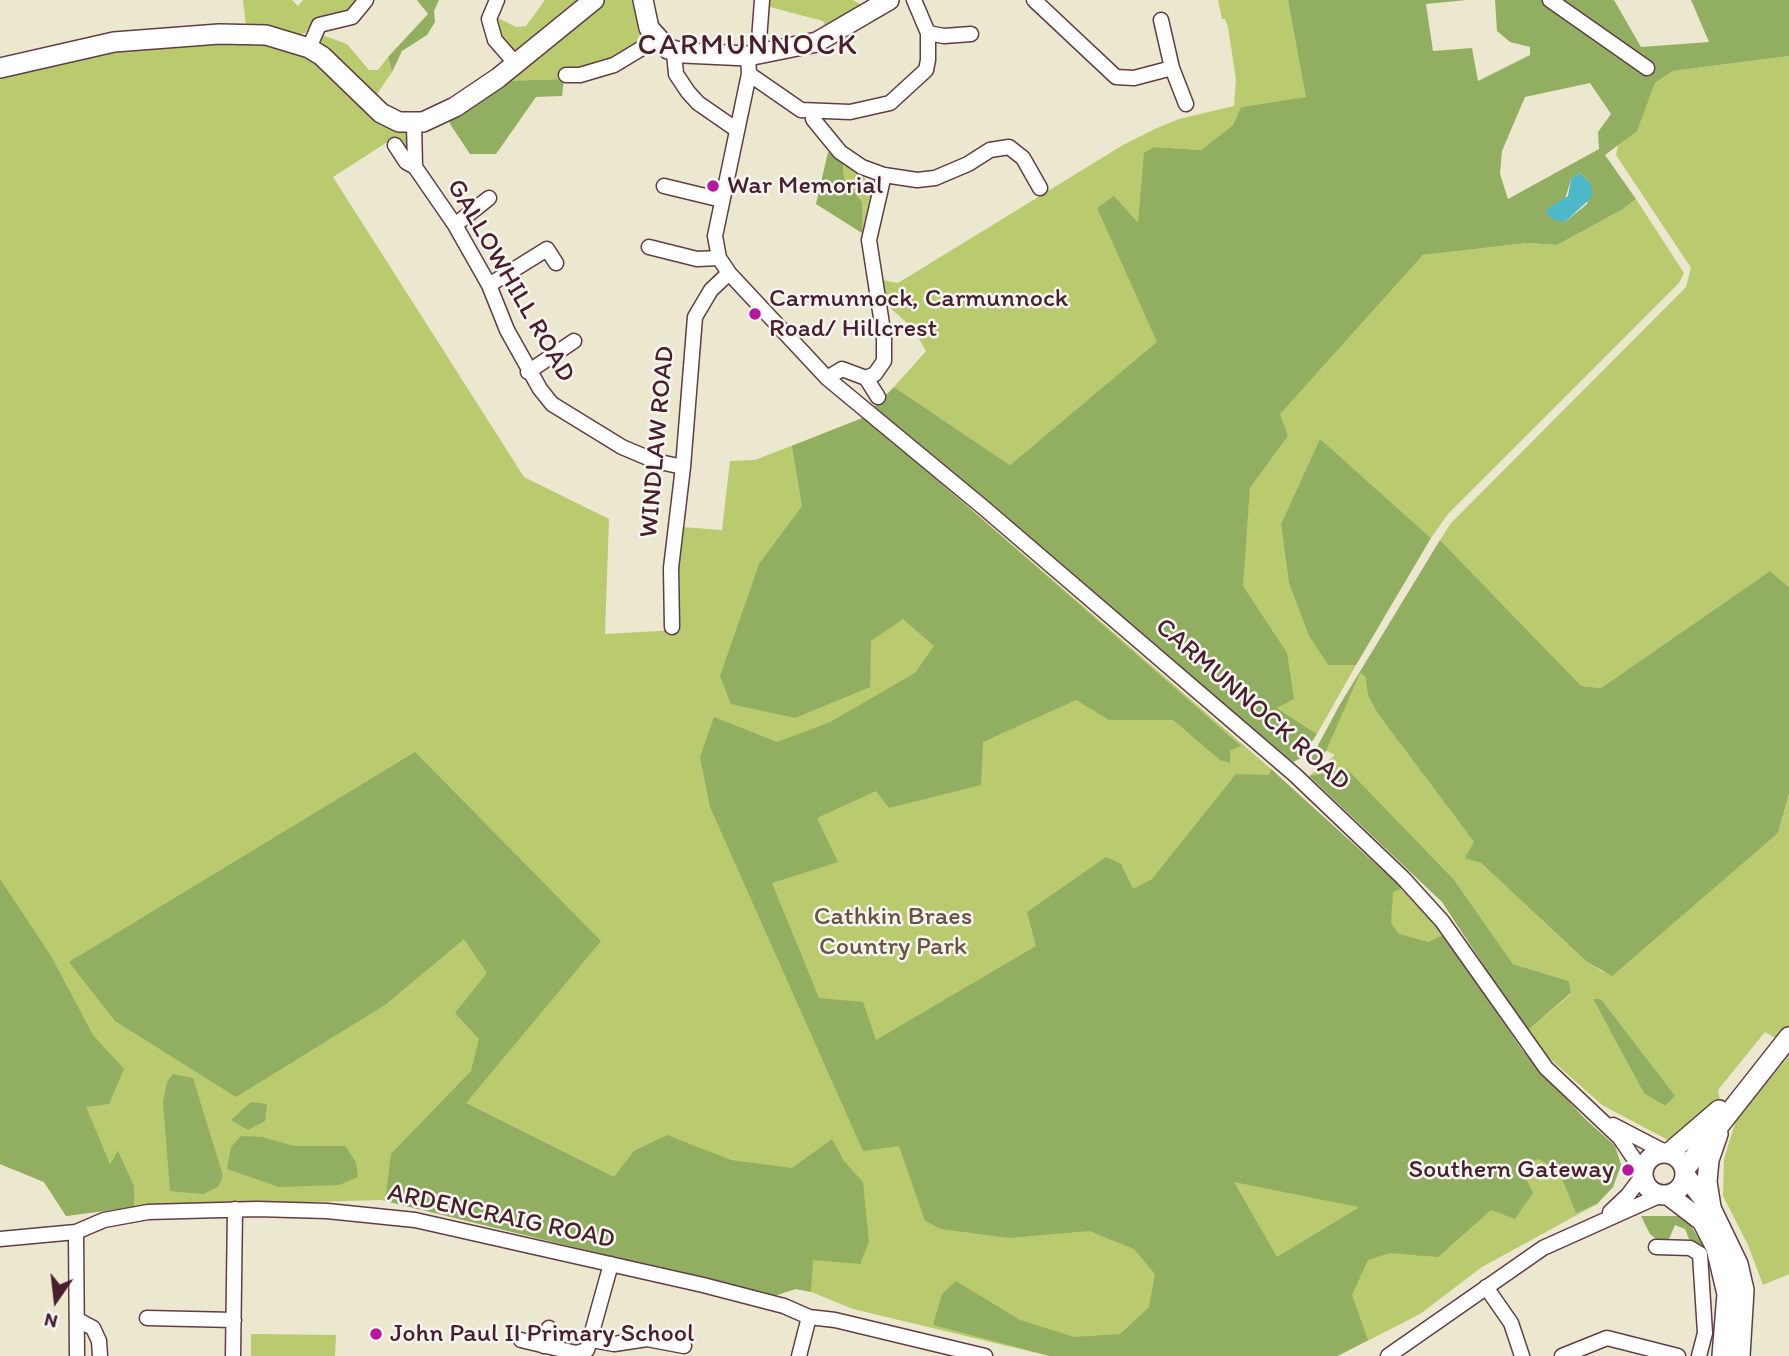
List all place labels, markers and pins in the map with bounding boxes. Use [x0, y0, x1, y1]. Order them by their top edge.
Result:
place label: War Memorial [727, 170, 883, 202]
marker: War Memorial [705, 178, 721, 194]
place label: Carmunnock, Carmunnock Road/ Hillcrest [769, 283, 1068, 344]
marker: Carmunnock, Carmunnock Road/ Hillcrest [747, 306, 763, 322]
place label: Southern Gateway [1408, 1154, 1614, 1186]
marker: Southern Gateway [1620, 1162, 1636, 1178]
place label: John Paul II Primary School [390, 1318, 694, 1350]
marker: John Paul II Primary School [368, 1326, 384, 1342]

